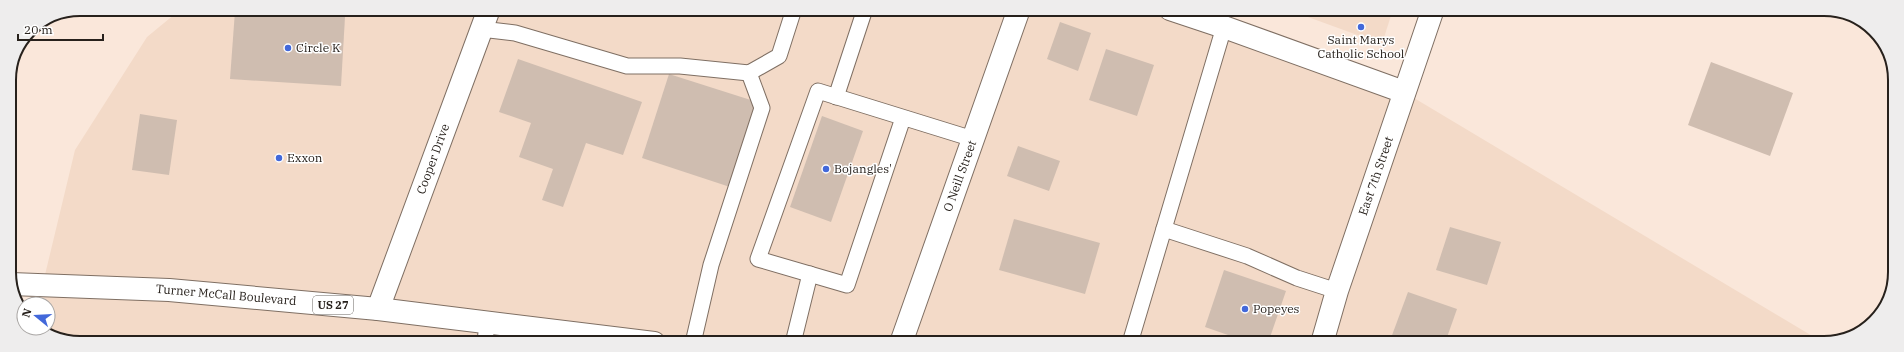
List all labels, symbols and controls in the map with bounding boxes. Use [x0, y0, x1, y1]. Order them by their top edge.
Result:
scale bar [18, 16, 103, 42]
text: 20 m [24, 22, 53, 37]
marker: Saint Marys Catholic School [1356, 22, 1366, 32]
place label: Saint Marys Catholic School [1318, 32, 1405, 61]
place label: Circle K [296, 40, 341, 55]
marker: Circle K [283, 43, 293, 53]
street label: Cooper Drive [413, 122, 452, 196]
street label: East 7th Street [1355, 134, 1396, 217]
street label: O Neill Street [940, 138, 979, 213]
place label: Exxon [287, 150, 323, 165]
marker: Exxon [274, 153, 284, 163]
place label: Bojangles' [834, 161, 892, 176]
marker: Bojangles' [821, 164, 831, 174]
street label: Turner McCall Boulevard [155, 281, 297, 308]
north arrow [16, 296, 56, 336]
road number: US 27 [313, 296, 353, 314]
place label: Popeyes [1253, 301, 1300, 316]
marker: Popeyes [1240, 304, 1250, 314]
text: N [18, 306, 35, 319]

